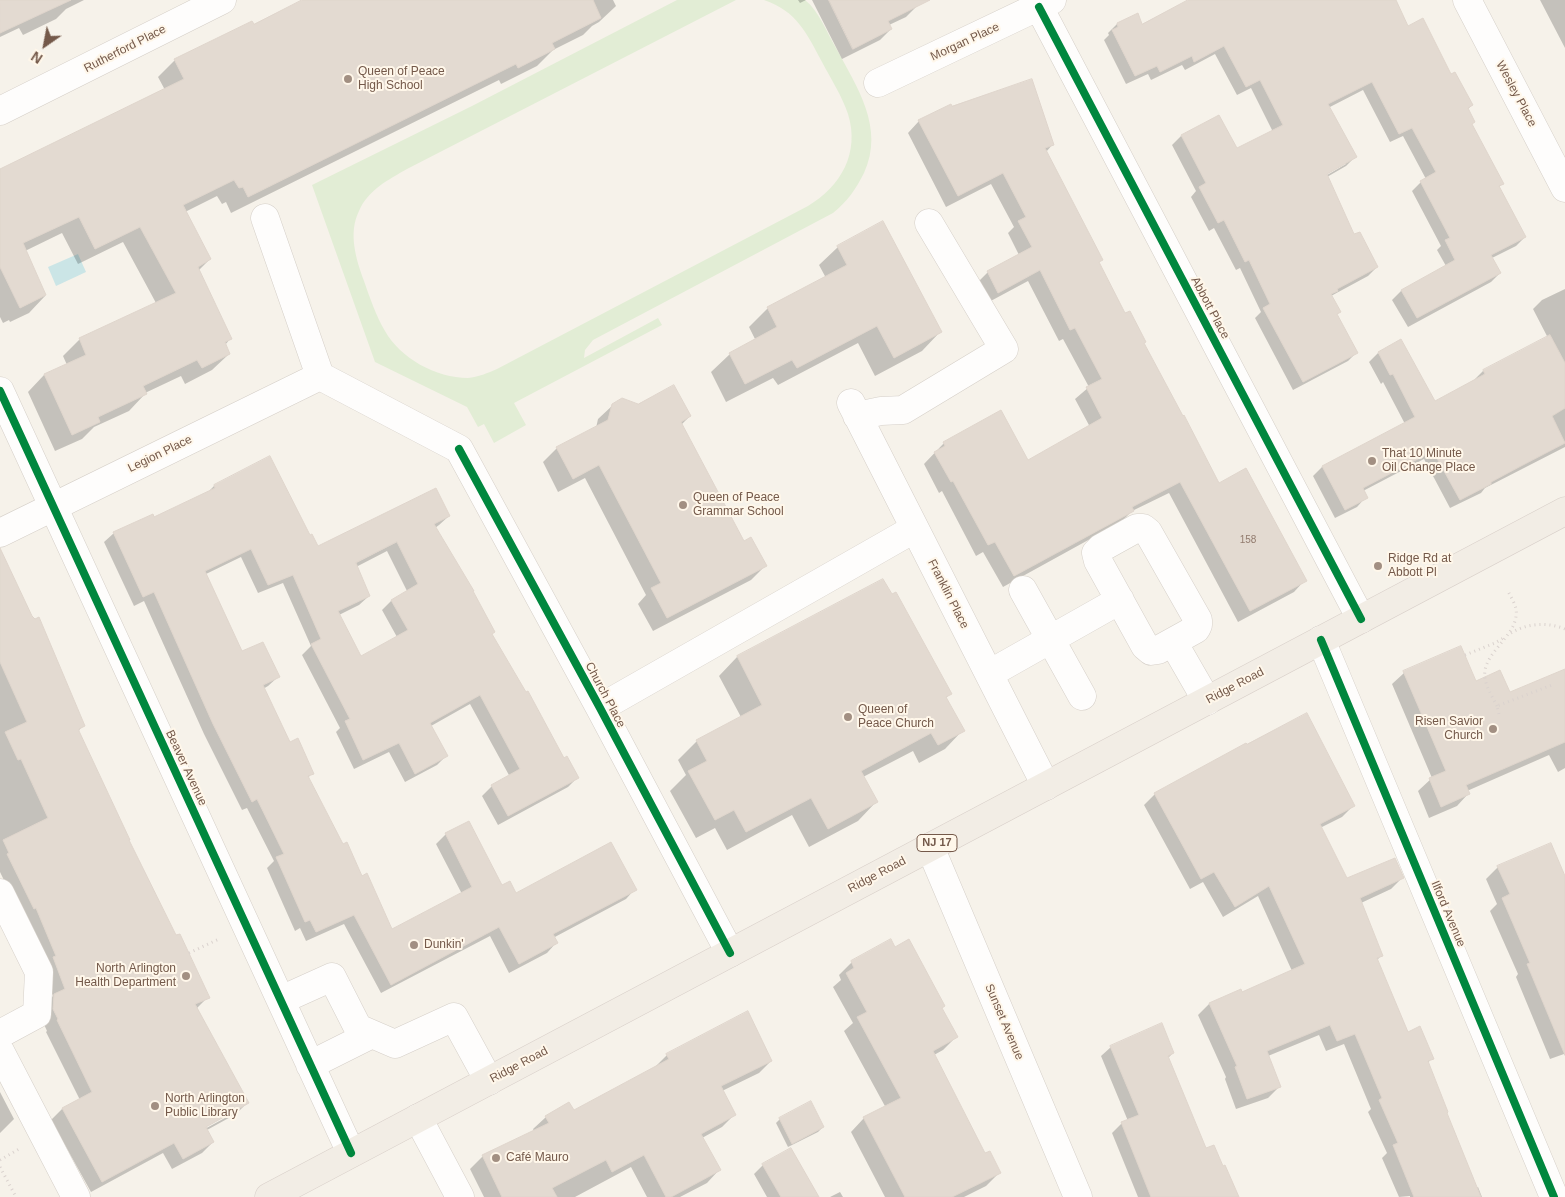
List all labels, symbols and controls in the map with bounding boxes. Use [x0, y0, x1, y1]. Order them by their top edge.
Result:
north arrow [20, 20, 70, 70]
street label: Morgan Place [928, 20, 1002, 64]
street label: Rutherford Place [82, 22, 168, 76]
text: N [28, 48, 45, 67]
street label: Wesley Place [1493, 59, 1539, 129]
place label: Queen of Peace High School [358, 65, 445, 93]
marker: Queen of Peace High School [342, 73, 354, 85]
street label: Abbott Place [1188, 275, 1232, 341]
street label: Legion Place [126, 432, 194, 476]
place label: That 10 Minute Oil Change Place [1382, 447, 1475, 475]
marker: That 10 Minute Oil Change Place [1366, 455, 1378, 467]
place label: Queen of Peace Grammar School [693, 491, 784, 519]
marker: Queen of Peace Grammar School [677, 499, 689, 511]
house number: 158 [1240, 534, 1256, 546]
place label: Ridge Rd at Abbott Pl [1388, 552, 1451, 580]
street label: Franklin Place [924, 557, 972, 631]
marker: Ridge Rd at Abbott Pl [1372, 560, 1384, 572]
street label: Church Place [582, 660, 628, 730]
street label: Ridge Road [1204, 665, 1266, 707]
place label: Queen of Peace Church [858, 703, 934, 731]
marker: Queen of Peace Church [842, 711, 854, 723]
place label: Risen Savior Church [1415, 715, 1483, 743]
marker: Risen Savior Church [1487, 723, 1499, 735]
street label: Beaver Avenue [162, 728, 210, 808]
road number: NJ 17 [917, 834, 957, 851]
street label: Ridge Road [846, 854, 908, 896]
street label: Ilford Avenue [1428, 879, 1468, 949]
place label: Dunkin' [424, 938, 464, 952]
marker: Dunkin' [408, 939, 420, 951]
place label: North Arlington Health Department [75, 962, 176, 990]
marker: North Arlington Health Department [180, 970, 192, 982]
street label: Sunset Avenue [982, 982, 1026, 1062]
street label: Ridge Road [488, 1044, 550, 1086]
place label: North Arlington Public Library [165, 1092, 245, 1120]
marker: North Arlington Public Library [149, 1100, 161, 1112]
place label: Café Mauro [506, 1151, 569, 1165]
marker: Café Mauro [490, 1152, 502, 1164]

